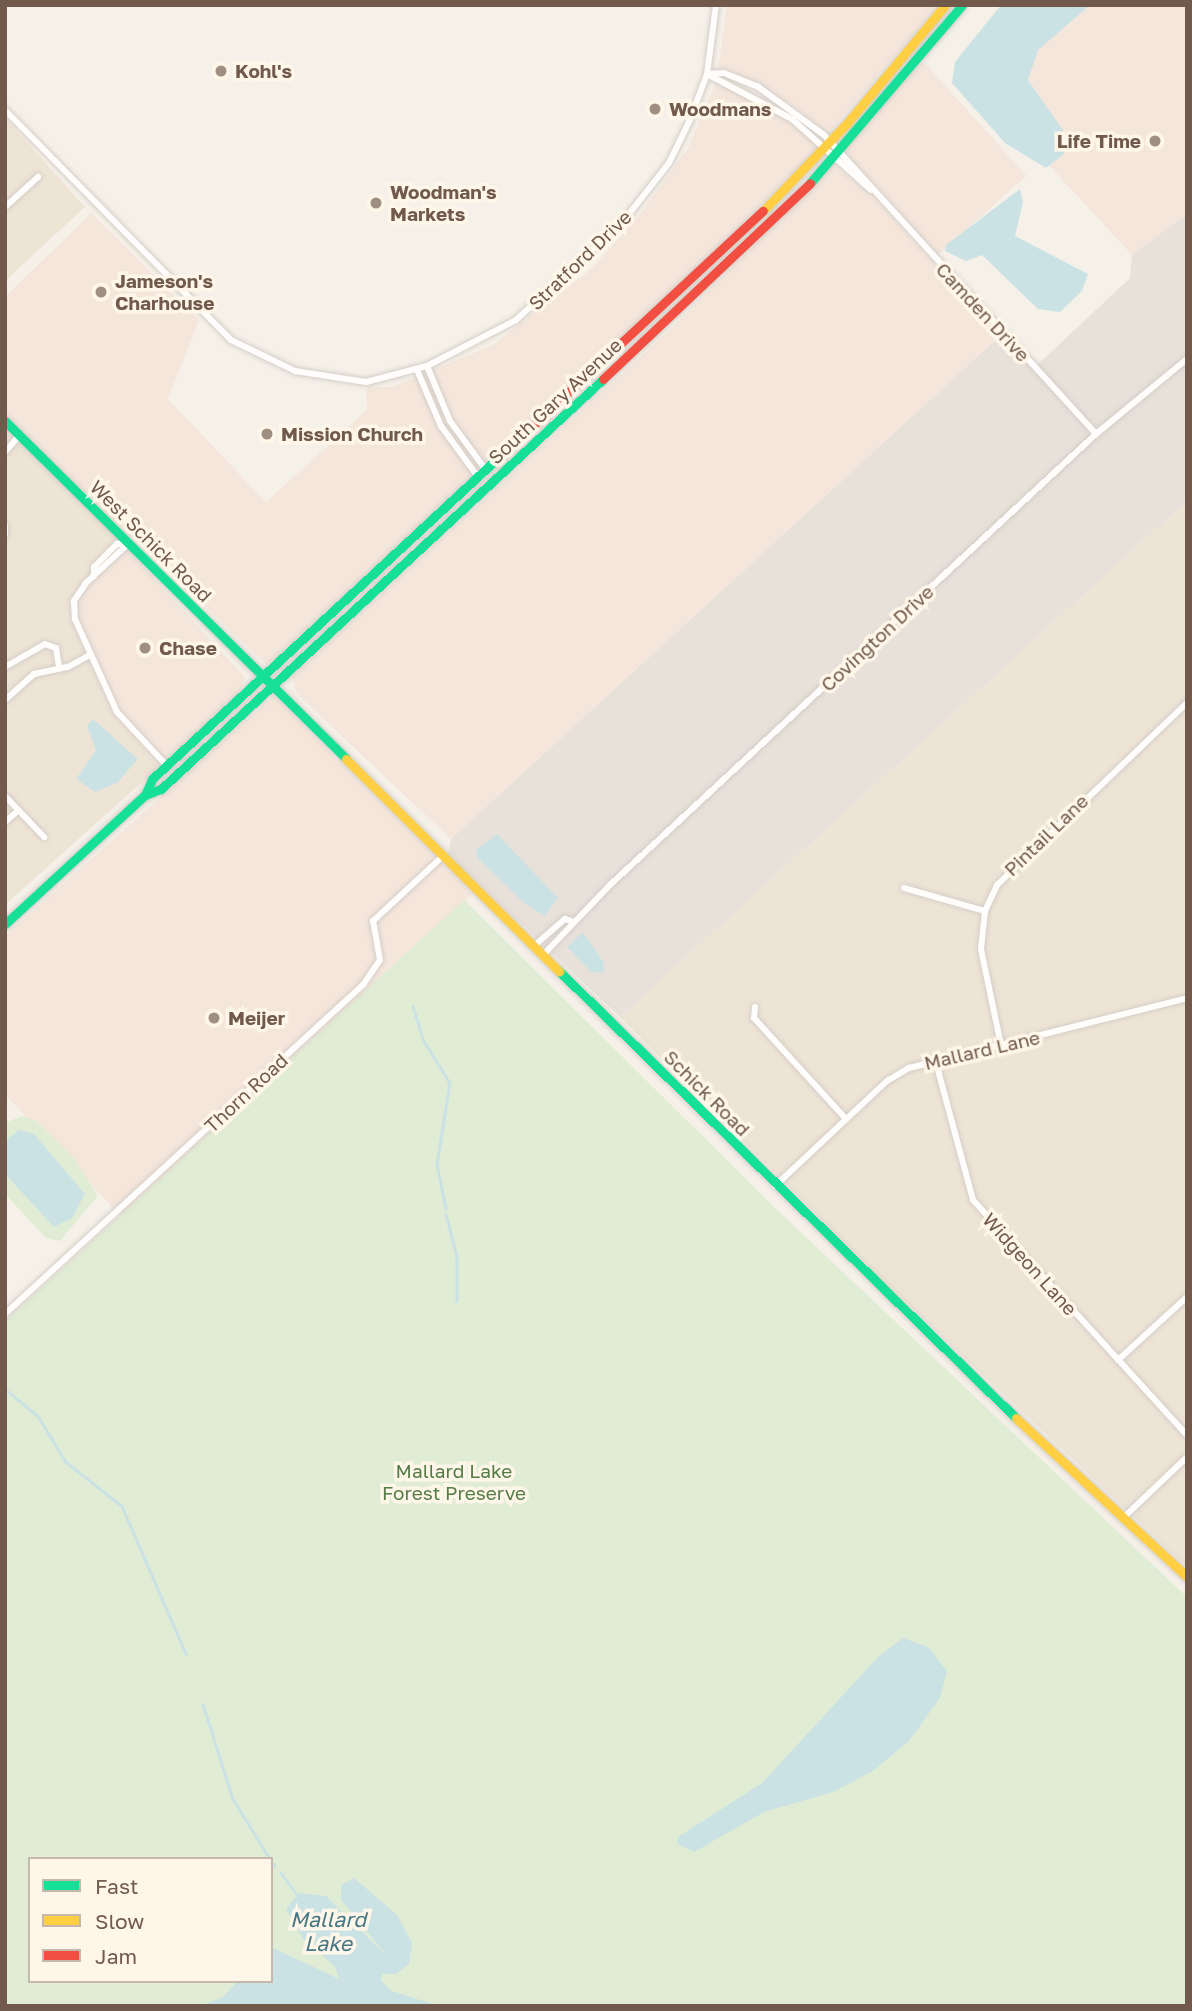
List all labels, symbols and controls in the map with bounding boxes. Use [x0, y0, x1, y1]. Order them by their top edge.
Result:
place label: Kohl's [235, 60, 292, 82]
marker: Kohl's [213, 63, 229, 79]
place label: Woodmans [669, 98, 771, 120]
marker: Woodmans [647, 101, 663, 117]
place label: Life Time [1057, 130, 1141, 152]
marker: Life Time [1147, 133, 1163, 149]
place label: Woodman's Markets [390, 181, 497, 225]
marker: Woodman's Markets [368, 195, 384, 211]
street label: Stratford Drive [524, 205, 636, 315]
street label: Camden Drive [931, 258, 1035, 366]
place label: Jameson's Charhouse [115, 270, 214, 314]
marker: Jameson's Charhouse [93, 284, 109, 300]
street label: South Gary Avenue [484, 333, 626, 469]
place label: Mission Church [281, 423, 423, 445]
marker: Mission Church [259, 426, 275, 442]
street label: West Schick Road [85, 475, 217, 607]
street label: Covington Drive [816, 580, 938, 696]
place label: Chase [159, 637, 217, 659]
marker: Chase [137, 640, 153, 656]
street label: Pintail Lane [999, 789, 1093, 881]
place label: Meijer [228, 1007, 285, 1029]
marker: Meijer [206, 1010, 222, 1026]
street label: Mallard Lane [922, 1026, 1042, 1074]
street label: Schick Road [659, 1045, 755, 1141]
street label: Thorn Road [200, 1049, 292, 1137]
street label: Widgeon Lane [978, 1208, 1082, 1320]
park label: Mallard Lake Forest Preserve [382, 1460, 526, 1504]
legend [28, 1857, 273, 1983]
text: Fast [95, 1873, 138, 1899]
water label: Mallard Lake [290, 1906, 366, 1956]
text: Slow [95, 1908, 144, 1934]
text: Jam [95, 1943, 137, 1969]

